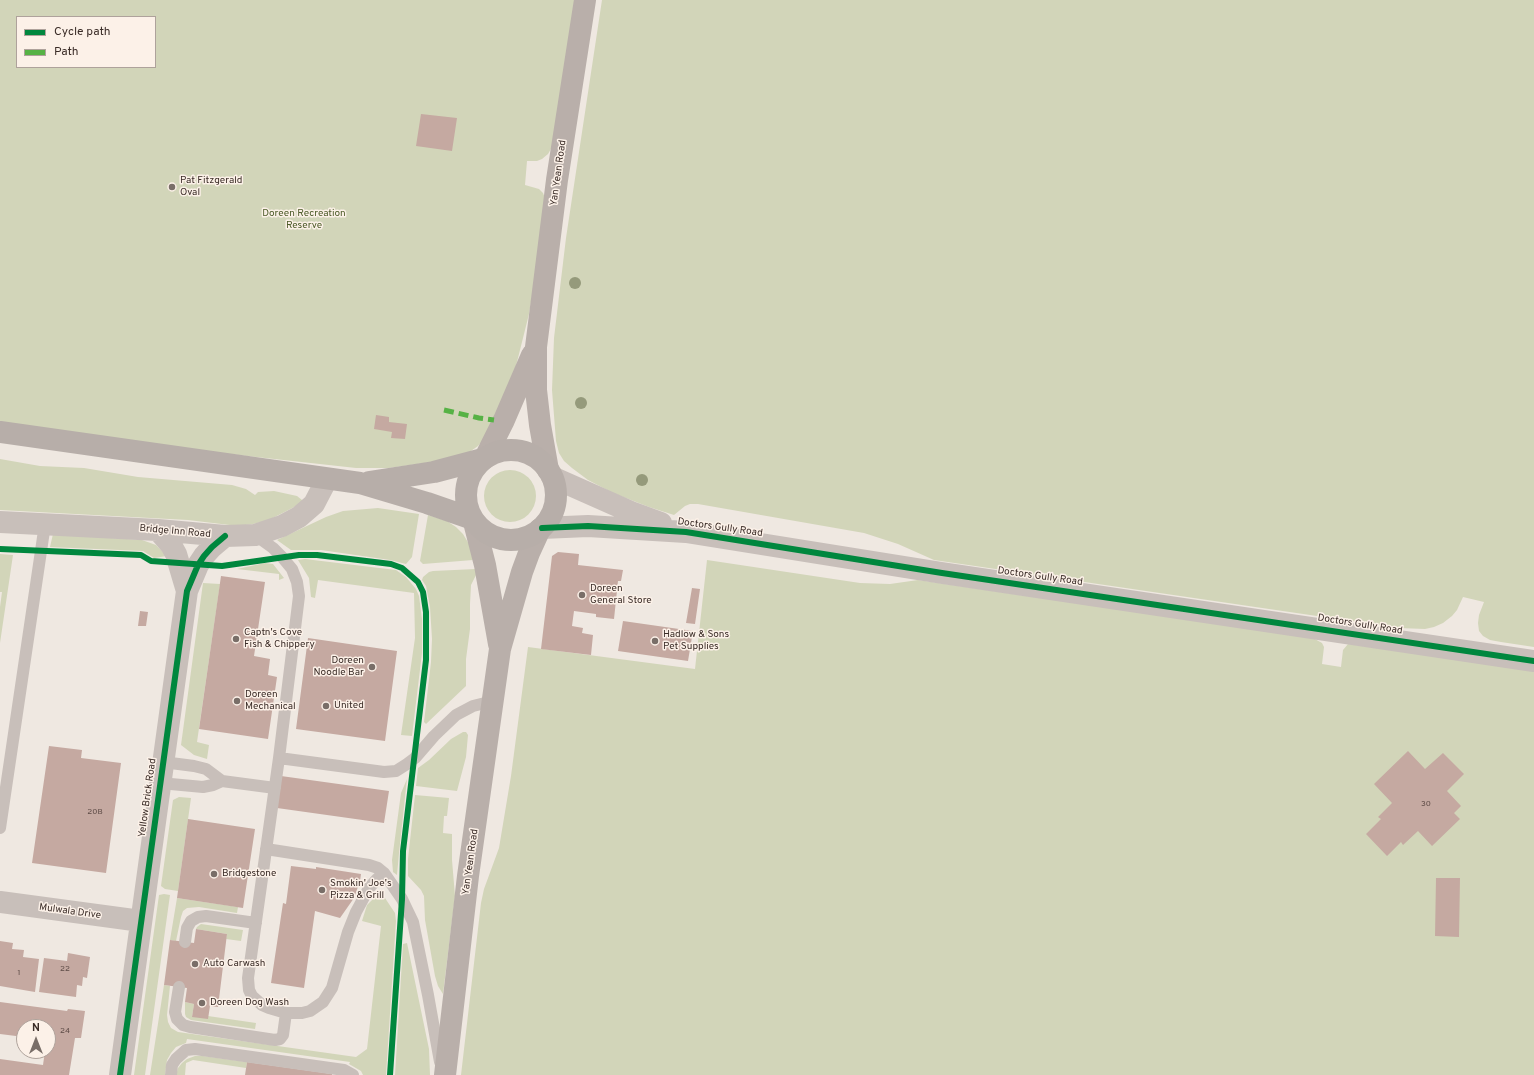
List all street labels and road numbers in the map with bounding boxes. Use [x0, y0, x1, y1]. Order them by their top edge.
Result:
street label: Yan Yean Road [548, 139, 570, 207]
street label: Doctors Gully Road [677, 516, 763, 540]
street label: Bridge Inn Road [139, 523, 211, 541]
street label: Doctors Gully Road [997, 565, 1083, 589]
street label: Doctors Gully Road [1317, 612, 1403, 638]
street label: Yellow Brick Road [137, 758, 159, 838]
street label: Yan Yean Road [460, 828, 482, 896]
street label: Mulwala Drive [38, 902, 102, 922]

